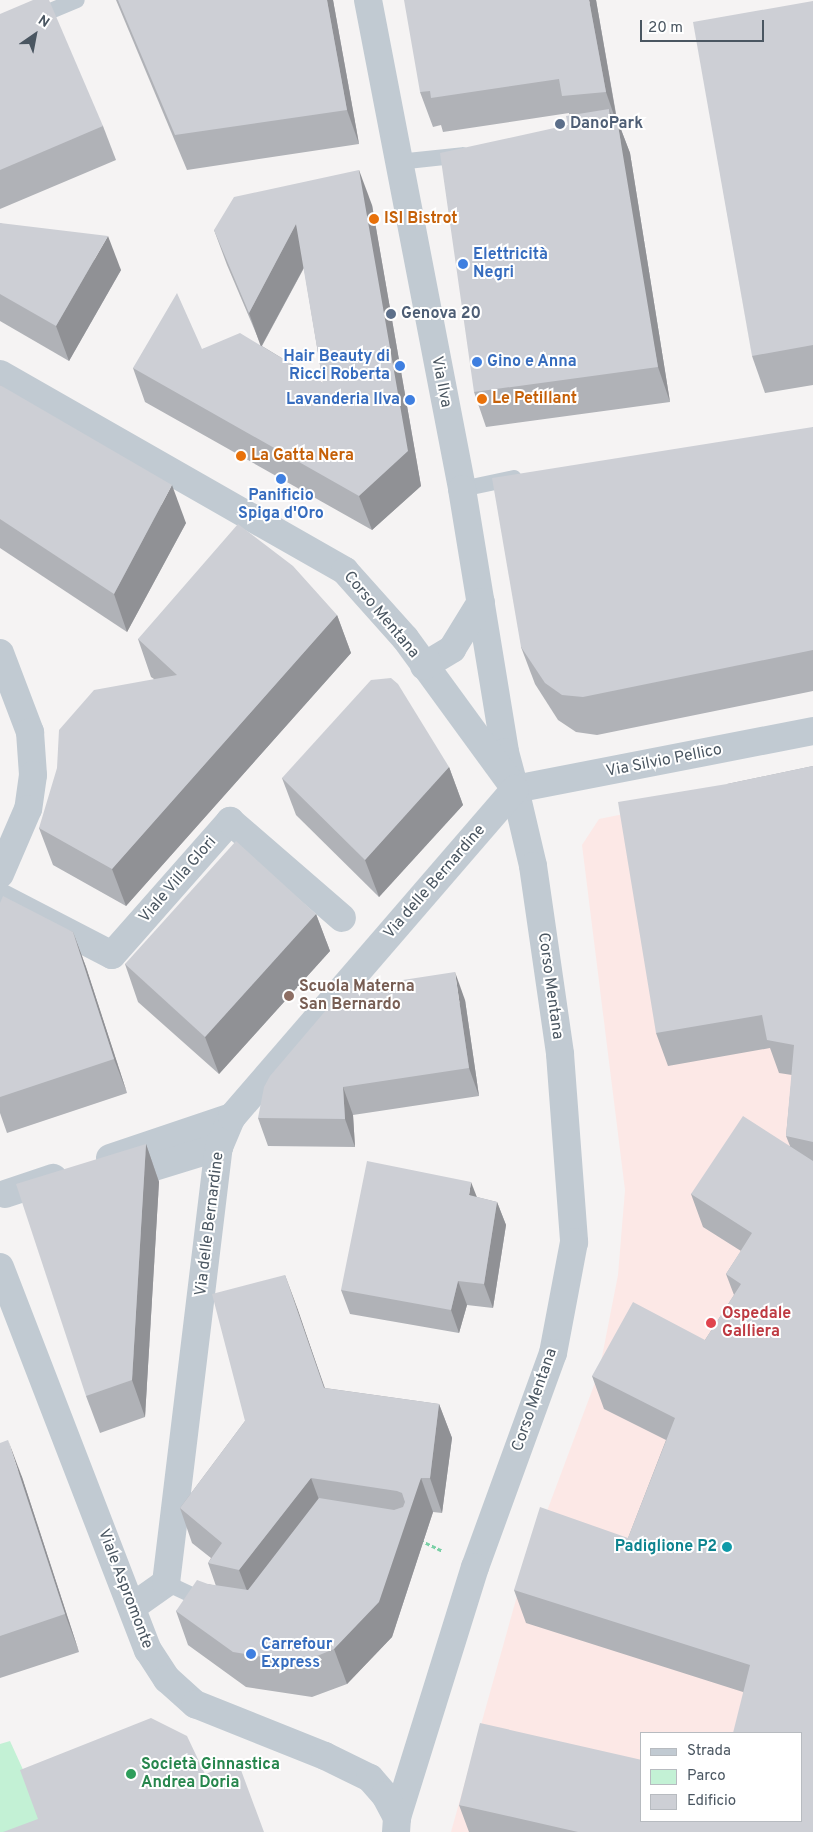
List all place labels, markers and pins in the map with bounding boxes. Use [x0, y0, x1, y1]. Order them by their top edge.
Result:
place label: DanoPark [570, 114, 643, 134]
marker: DanoPark [554, 118, 566, 130]
place label: ISI Bistrot [384, 209, 458, 229]
marker: ISI Bistrot [368, 213, 380, 225]
place label: Elettricità Negri [473, 245, 548, 283]
marker: Elettricità Negri [457, 258, 469, 270]
place label: Genova 20 [401, 304, 481, 324]
marker: Genova 20 [385, 308, 397, 320]
place label: Hair Beauty di Ricci Roberta [283, 347, 390, 385]
place label: Gino e Anna [487, 352, 577, 372]
marker: Gino e Anna [471, 356, 483, 368]
marker: Hair Beauty di Ricci Roberta [394, 360, 406, 372]
place label: Le Petillant [492, 389, 577, 409]
place label: Lavanderia Ilva [286, 390, 400, 410]
marker: Le Petillant [476, 393, 488, 405]
marker: Lavanderia Ilva [404, 394, 416, 406]
place label: La Gatta Nera [251, 446, 354, 466]
marker: La Gatta Nera [235, 450, 247, 462]
marker: Panificio Spiga d'Oro [275, 473, 287, 485]
place label: Panificio Spiga d'Oro [238, 486, 324, 524]
place label: Scuola Materna San Bernardo [299, 977, 415, 1015]
marker: Scuola Materna San Bernardo [283, 990, 295, 1002]
place label: Ospedale Galliera [722, 1304, 791, 1342]
marker: Ospedale Galliera [704, 1316, 718, 1330]
place label: Padiglione P2 [615, 1537, 717, 1557]
marker: Padiglione P2 [721, 1541, 733, 1553]
place label: Carrefour Express [261, 1635, 332, 1673]
marker: Carrefour Express [245, 1648, 257, 1660]
place label: Società Ginnastica Andrea Doria [141, 1755, 280, 1793]
marker: Società Ginnastica Andrea Doria [125, 1768, 137, 1780]

